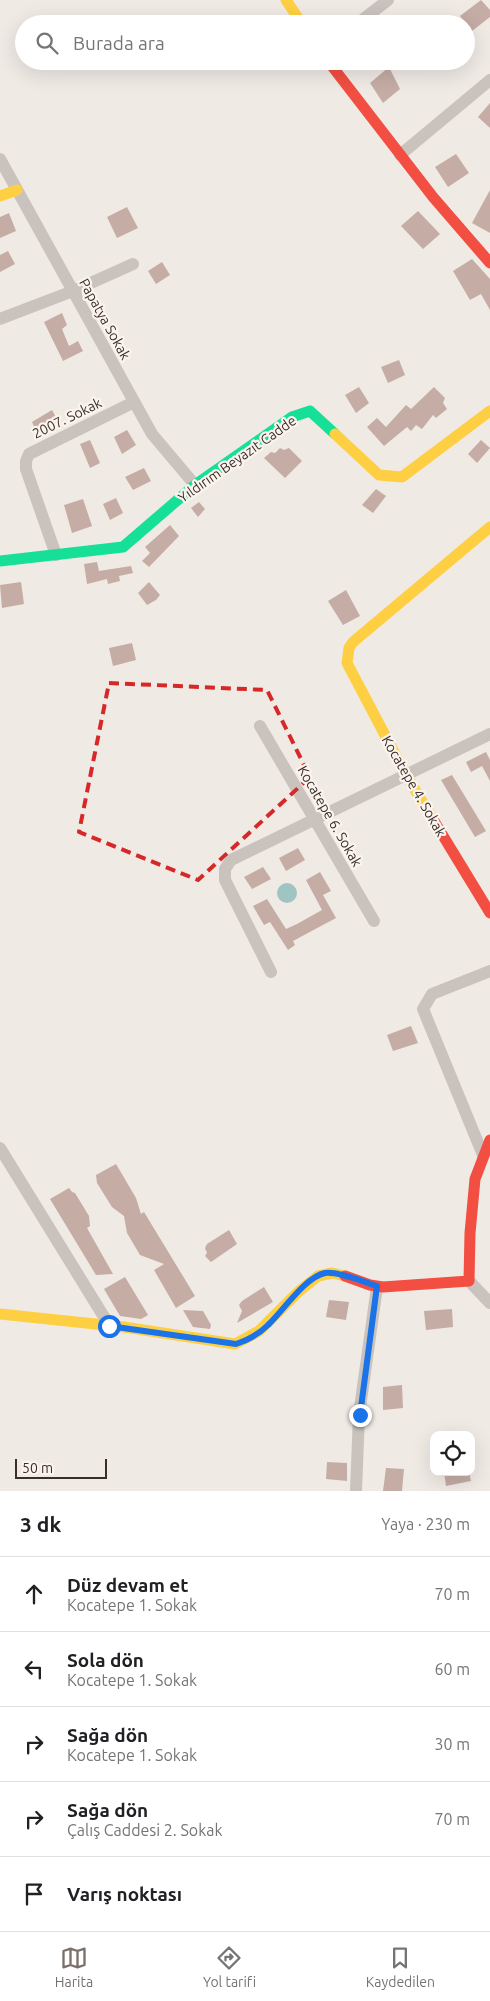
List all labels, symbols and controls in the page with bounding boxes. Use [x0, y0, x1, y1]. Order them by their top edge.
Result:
search box [15, 15, 475, 70]
icon: search [33, 29, 61, 57]
text: Burada ara [73, 32, 165, 54]
street label: Papatya Sokak [76, 276, 134, 362]
street label: 2007. Sokak [30, 394, 104, 442]
street label: Yıldırım Beyazıt Cadde [175, 412, 299, 506]
street label: Kocatepe 4. Sokak [379, 733, 449, 839]
street label: Kocatepe 6. Sokak [295, 763, 365, 869]
route start [98, 1315, 121, 1338]
route end [349, 1404, 372, 1427]
map controls [430, 1431, 475, 1476]
button: locate [430, 1431, 475, 1476]
scale bar [15, 1456, 108, 1479]
text: 50 m [22, 1460, 53, 1476]
text: 3 dk [20, 1512, 61, 1536]
text: Yaya · 230 m [381, 1515, 470, 1533]
text: Düz devam et [67, 1574, 188, 1596]
icon: ahead [20, 1580, 48, 1608]
text: 70 m [434, 1585, 470, 1603]
text: Kocatepe 1. Sokak [67, 1596, 197, 1614]
text: Sola dön [67, 1649, 144, 1671]
icon: left [20, 1655, 48, 1683]
text: 60 m [434, 1660, 470, 1678]
text: Kocatepe 1. Sokak [67, 1671, 197, 1689]
text: Sağa dön [67, 1724, 148, 1746]
icon: right [20, 1730, 48, 1758]
text: 30 m [434, 1735, 470, 1753]
text: Kocatepe 1. Sokak [67, 1746, 197, 1764]
text: Sağa dön [67, 1799, 148, 1821]
icon: right [20, 1805, 48, 1833]
text: 70 m [434, 1810, 470, 1828]
text: Çalış Caddesi 2. Sokak [67, 1821, 223, 1839]
icon: arrive [20, 1880, 48, 1908]
text: Varış noktası [67, 1883, 182, 1905]
tab: Harita [55, 1944, 93, 1990]
tab: Yol tarifi [203, 1944, 256, 1990]
tab: Kaydedilen [366, 1944, 435, 1990]

